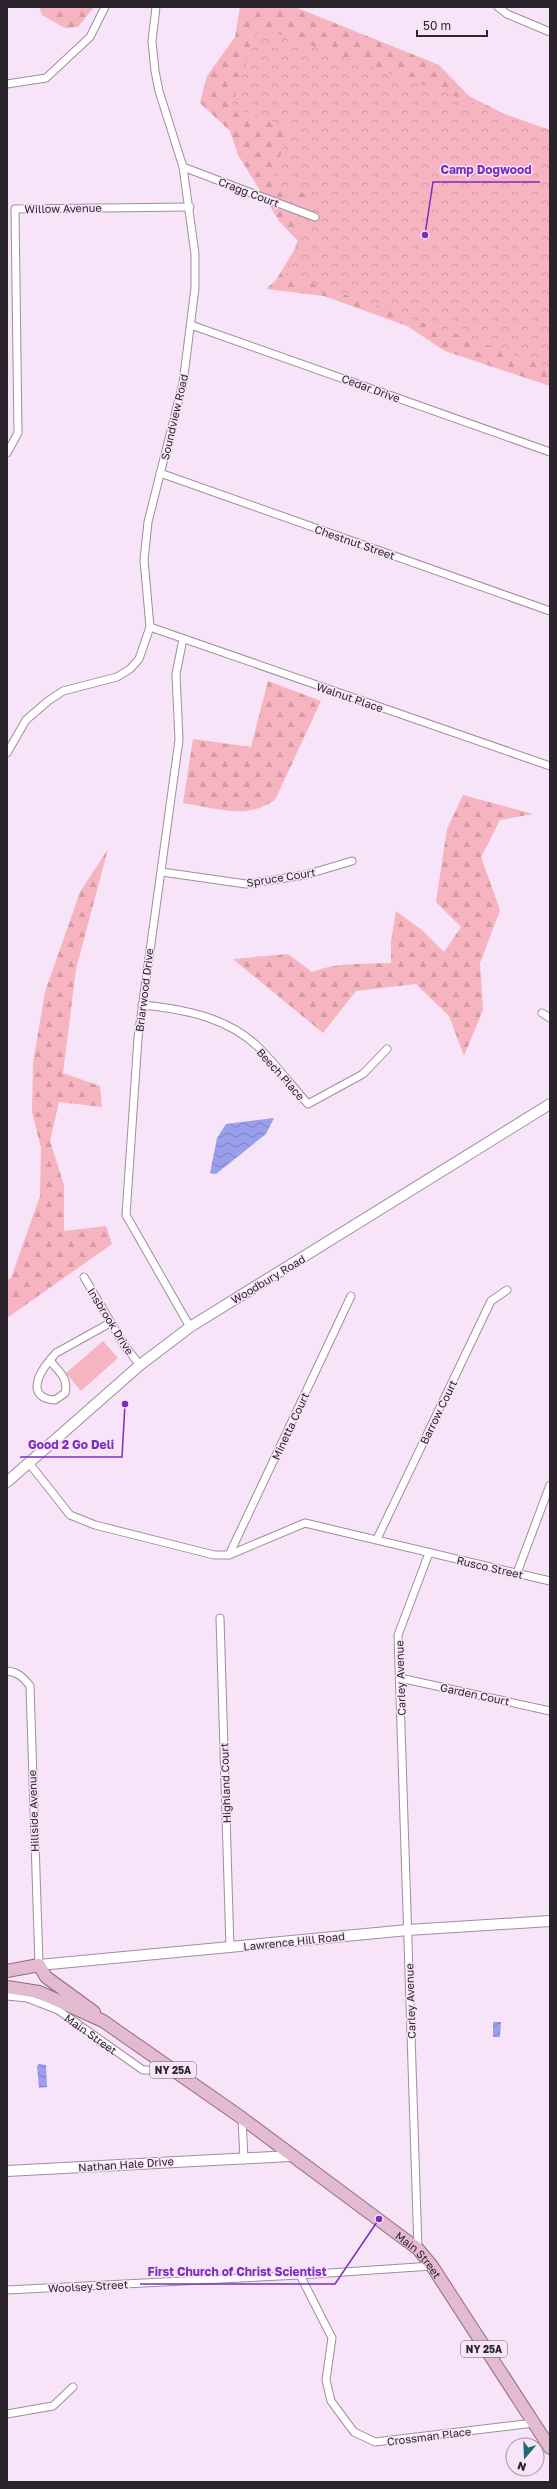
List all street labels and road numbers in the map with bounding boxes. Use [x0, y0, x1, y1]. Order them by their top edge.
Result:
street label: Cragg Court [217, 174, 281, 210]
street label: Willow Avenue [24, 201, 102, 215]
street label: Cedar Drive [340, 371, 402, 405]
street label: Soundview Road [158, 373, 190, 461]
street label: Chestnut Street [313, 522, 397, 562]
street label: Walnut Place [315, 679, 385, 715]
street label: Spruce Court [246, 865, 316, 889]
street label: Briarwood Drive [132, 947, 156, 1033]
street label: Beech Place [254, 1046, 308, 1102]
street label: Woodbury Road [229, 1252, 307, 1306]
street label: Insbrook Drive [85, 1285, 137, 1357]
street label: Barrow Court [417, 1378, 459, 1446]
street label: Minetta Court [269, 1390, 311, 1462]
street label: Rusco Street [456, 1553, 524, 1581]
street label: Carley Avenue [392, 1640, 408, 1716]
street label: Garden Court [439, 1680, 511, 1708]
street label: Highland Court [217, 1743, 233, 1823]
street label: Hillside Avenue [25, 1770, 41, 1852]
street label: Lawrence Hill Road [243, 1929, 345, 1953]
street label: Carley Avenue [402, 1963, 418, 2039]
street label: Main Street [63, 2011, 120, 2056]
road number: NY 25A [150, 2062, 196, 2078]
street label: Nathan Hale Drive [78, 2154, 174, 2174]
street label: Main Street [393, 2228, 444, 2280]
street label: Woolsey Street [48, 2277, 128, 2295]
road number: NY 25A [461, 2341, 507, 2357]
street label: Crossman Place [386, 2424, 472, 2448]

